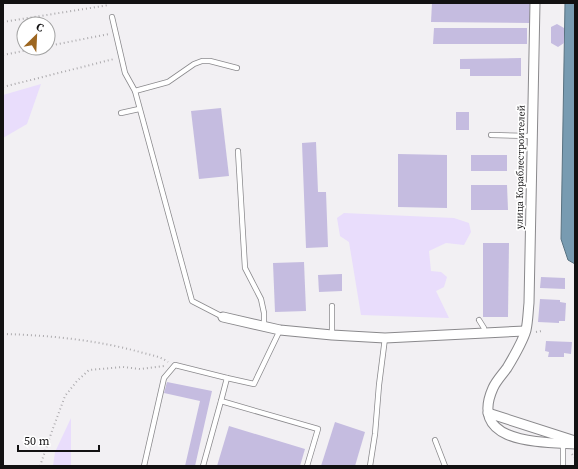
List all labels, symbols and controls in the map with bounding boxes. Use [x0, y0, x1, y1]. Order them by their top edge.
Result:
north arrow [16, 16, 56, 56]
text: С [34, 19, 46, 36]
street label: улица Кораблестроителей [512, 104, 528, 229]
scale bar [18, 427, 99, 453]
text: 50 m [24, 433, 50, 449]

